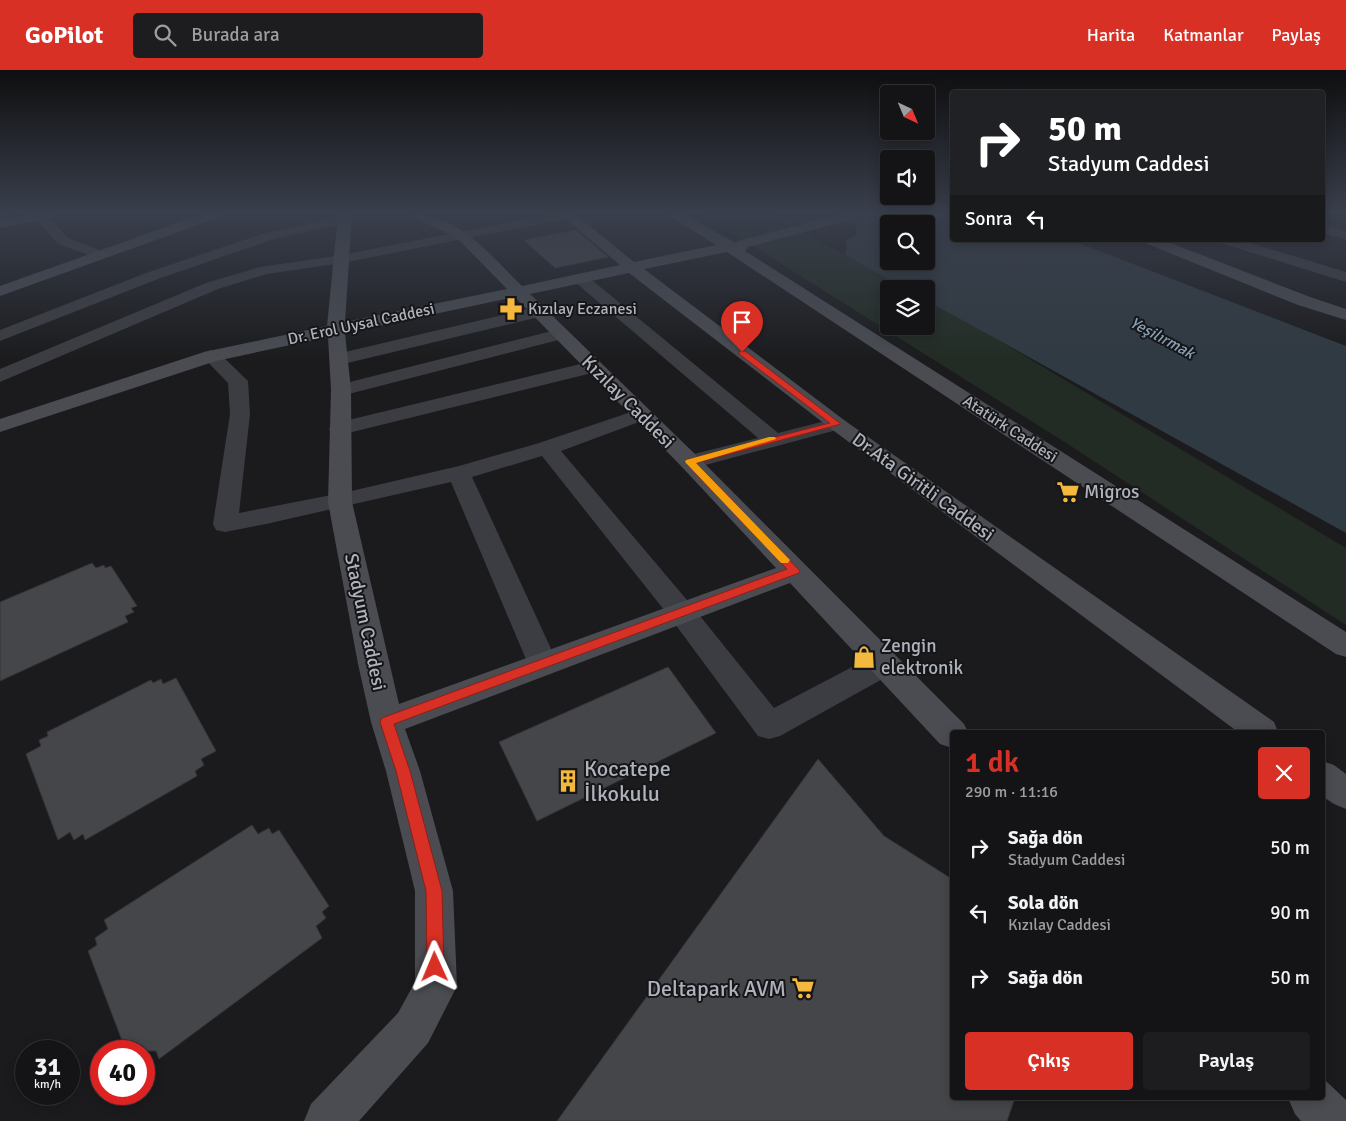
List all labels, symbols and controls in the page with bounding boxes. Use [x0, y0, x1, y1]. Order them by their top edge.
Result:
search box [133, 13, 483, 58]
text: GoPilot [25, 20, 103, 50]
icon: search [151, 21, 179, 49]
text: Burada ara [191, 23, 280, 47]
text: Harita [1087, 24, 1135, 46]
text: Katmanlar [1163, 24, 1244, 46]
text: Paylaş [1272, 24, 1321, 46]
north arrow [880, 85, 935, 140]
map controls [880, 85, 935, 335]
text: 50 m [1048, 107, 1122, 150]
icon: right [965, 110, 1030, 175]
button: sound [880, 150, 935, 205]
text: Stadyum Caddesi [1048, 150, 1210, 177]
icon: left [1022, 205, 1050, 233]
text: Sonra [965, 207, 1012, 231]
button: search [880, 215, 935, 270]
button: layers [880, 280, 935, 335]
pharmacy icon: Kızılay Eczanesi [498, 296, 524, 322]
street label: Dr. Erol Uysal Caddesi [286, 299, 436, 349]
place label: Kızılay Eczanesi [528, 299, 637, 319]
pin [721, 301, 763, 352]
icon: arrive [728, 308, 756, 336]
water label: Yeşilırmak [1126, 313, 1199, 364]
street label: Kızılay Caddesi [576, 350, 680, 454]
street label: Atatürk Caddesi [959, 391, 1061, 467]
street label: Dr.Ata Giritli Caddesi [847, 427, 999, 547]
supermarket icon: Migros [1055, 479, 1081, 505]
place label: Migros [1084, 480, 1139, 504]
street label: Stadyum Caddesi [339, 551, 391, 693]
place label: Zengin elektronik [881, 634, 964, 680]
shop icon: Zengin elektronik [851, 644, 877, 670]
text: 1 dk [965, 744, 1019, 781]
button: close [1258, 747, 1310, 799]
place label: Kocatepe İlkokulu [584, 755, 671, 807]
building icon: Kocatepe İlkokulu [555, 768, 581, 794]
text: 290 m · 11:16 [965, 782, 1058, 802]
text: Sağa dön [1008, 826, 1083, 850]
icon: right [965, 834, 993, 862]
text: 50 m [1270, 836, 1310, 860]
text: Stadyum Caddesi [1008, 850, 1125, 870]
text: Sola dön [1008, 891, 1079, 915]
icon: left [965, 899, 993, 927]
text: 90 m [1270, 901, 1310, 925]
text: Kızılay Caddesi [1008, 915, 1111, 935]
position arrow [408, 940, 460, 992]
icon: right [965, 964, 993, 992]
text: Sağa dön [1008, 966, 1083, 990]
text: 50 m [1270, 966, 1310, 990]
place label: Deltapark AVM [647, 975, 786, 1002]
supermarket icon: Deltapark AVM [790, 975, 816, 1001]
button: Çıkış [965, 1032, 1133, 1090]
button: Paylaş [1143, 1032, 1310, 1090]
speed limit sign: 40 [90, 1040, 155, 1105]
text: 31 [34, 1051, 61, 1082]
text: km/h [34, 1077, 61, 1092]

